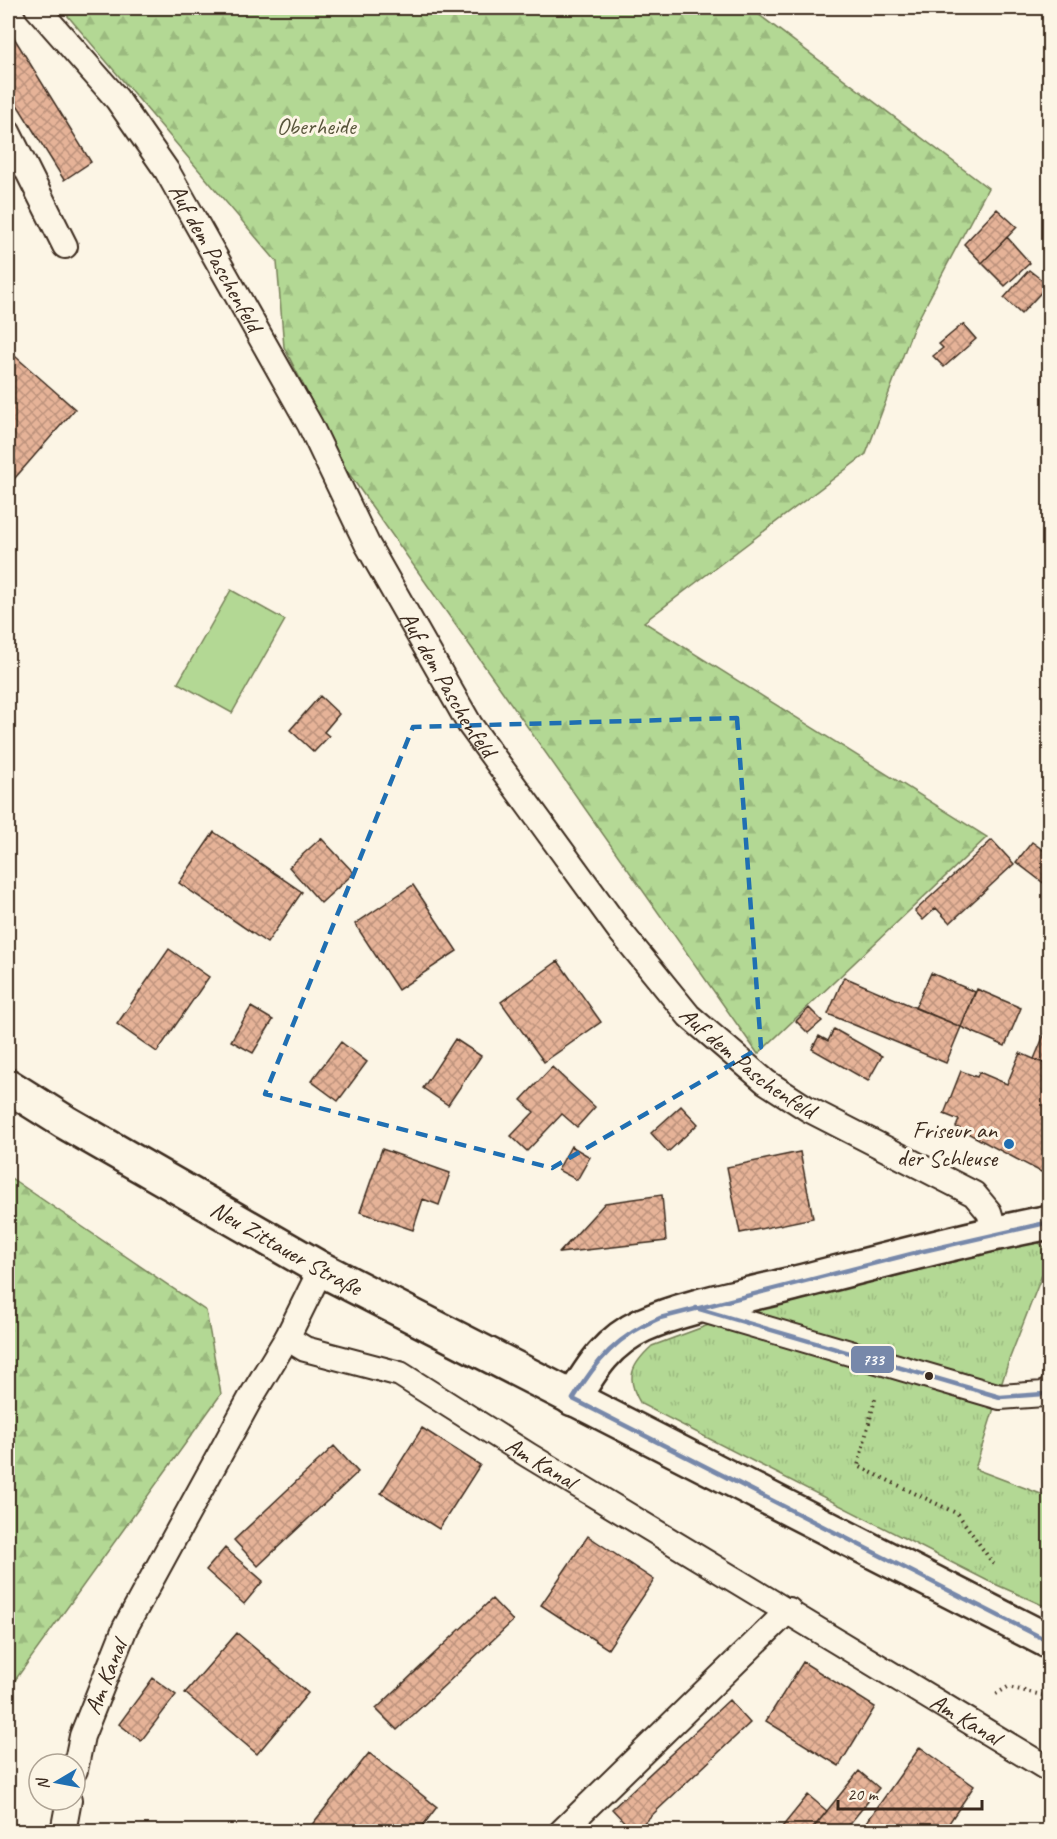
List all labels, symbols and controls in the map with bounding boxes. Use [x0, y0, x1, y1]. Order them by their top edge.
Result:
park label: Oberheide [276, 111, 358, 141]
street label: Auf dem Paschenfeld [162, 178, 271, 340]
street label: Auf dem Paschenfeld [393, 606, 505, 766]
street label: Auf dem Paschenfeld [673, 1001, 824, 1127]
place label: Friseur an der Schleuse [897, 1115, 999, 1173]
marker: Friseur an der Schleuse [1002, 1137, 1016, 1151]
street label: Neu Zittauer Straße [205, 1194, 369, 1303]
line badge: 733 [850, 1345, 895, 1374]
text: 733 [862, 1350, 886, 1370]
unlabelled marker [923, 1370, 935, 1382]
street label: Am Kanal [500, 1430, 585, 1498]
street label: Am Kanal [77, 1632, 135, 1719]
street label: Am Kanal [925, 1686, 1010, 1754]
north arrow [27, 1752, 87, 1812]
scale bar [838, 1773, 982, 1811]
text: N [32, 1775, 54, 1791]
text: 20 m [847, 1783, 880, 1805]

